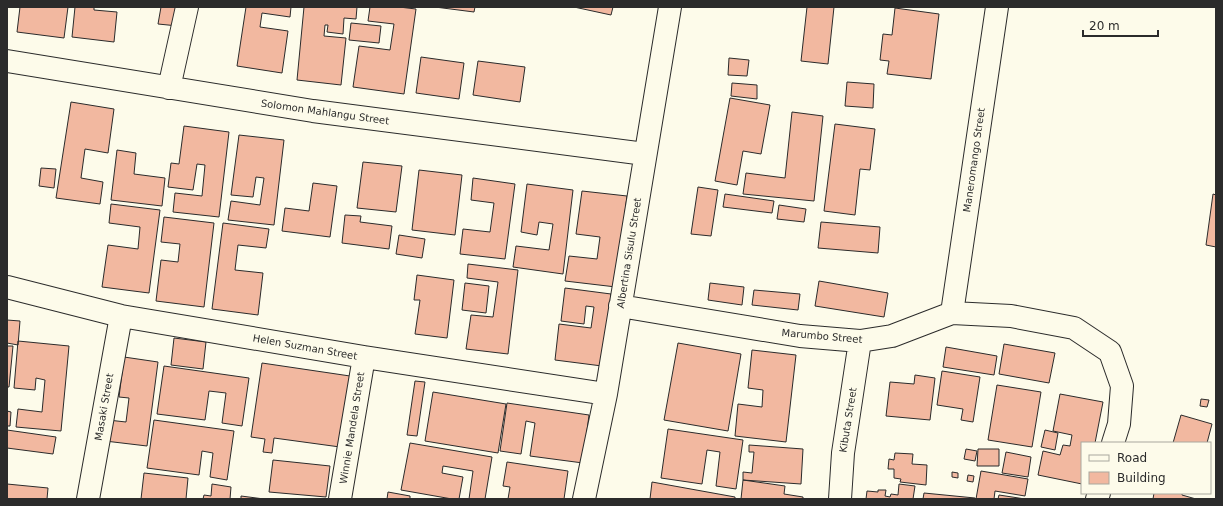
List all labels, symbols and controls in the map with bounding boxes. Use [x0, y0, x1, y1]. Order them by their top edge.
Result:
scale bar [1083, 12, 1158, 38]
text: 20 m [1089, 19, 1120, 33]
street label: Solomon Mahlangu Street [260, 98, 390, 126]
street label: Maneromango Street [961, 107, 987, 213]
street label: Albertina Sisulu Street [615, 197, 643, 309]
street label: Marumbo Street [781, 327, 863, 345]
street label: Helen Suzman Street [252, 332, 358, 362]
street label: Winnie Mandela Street [338, 371, 366, 485]
street label: Masaki Street [93, 372, 115, 442]
street label: Kibuta Street [837, 387, 859, 453]
legend [1081, 442, 1211, 494]
text: Road [1117, 451, 1147, 465]
text: Building [1117, 471, 1166, 485]

